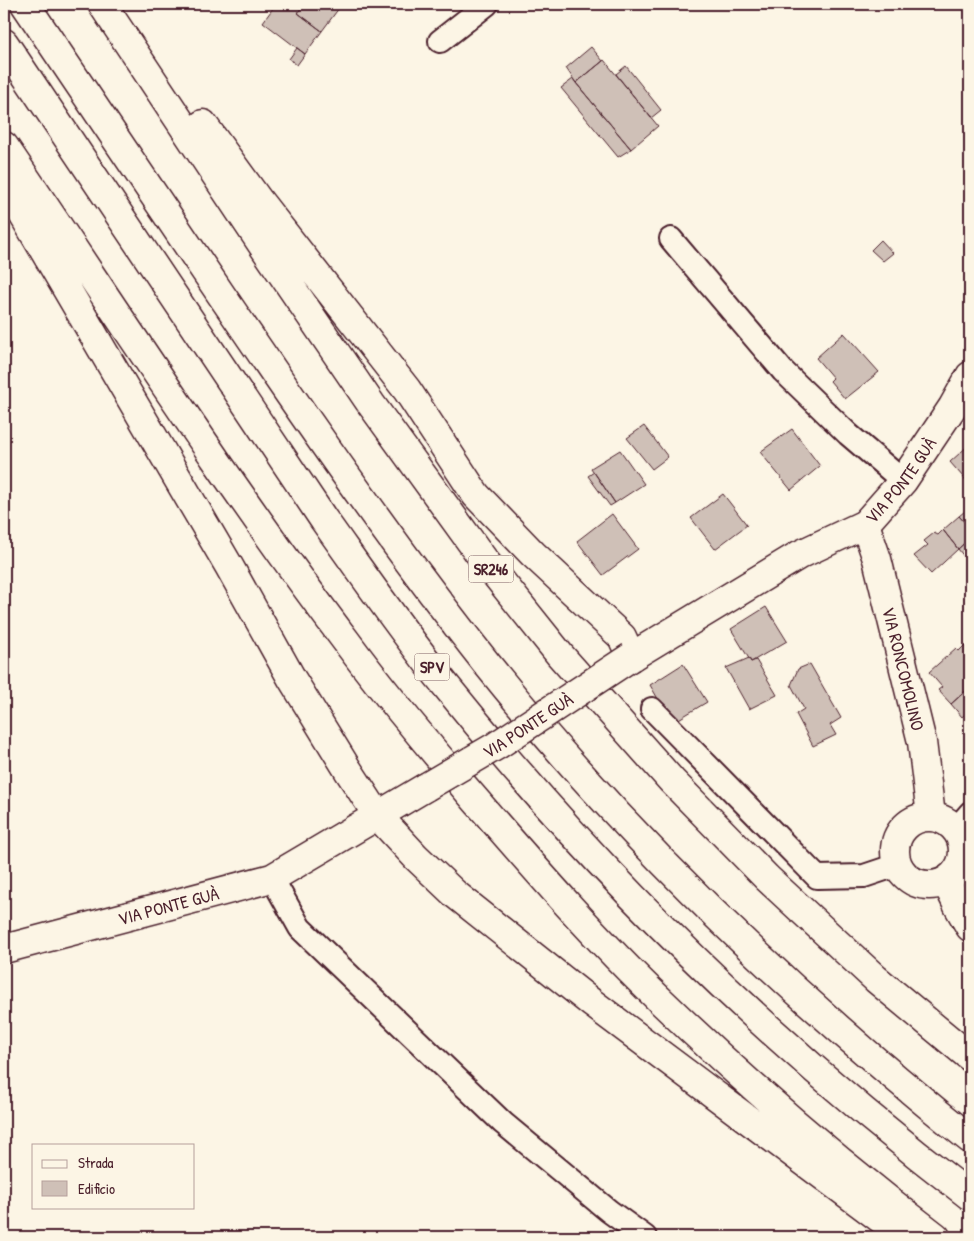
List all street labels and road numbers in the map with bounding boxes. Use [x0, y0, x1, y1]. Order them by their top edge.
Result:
street label: VIA PONTE GUÀ [859, 432, 942, 529]
road number: SR246 [468, 556, 514, 582]
street label: VIA RONCOMOLINO [877, 604, 931, 733]
road number: SPV [414, 654, 450, 680]
street label: VIA PONTE GUÀ [478, 686, 578, 764]
street label: VIA PONTE GUÀ [115, 880, 222, 931]

